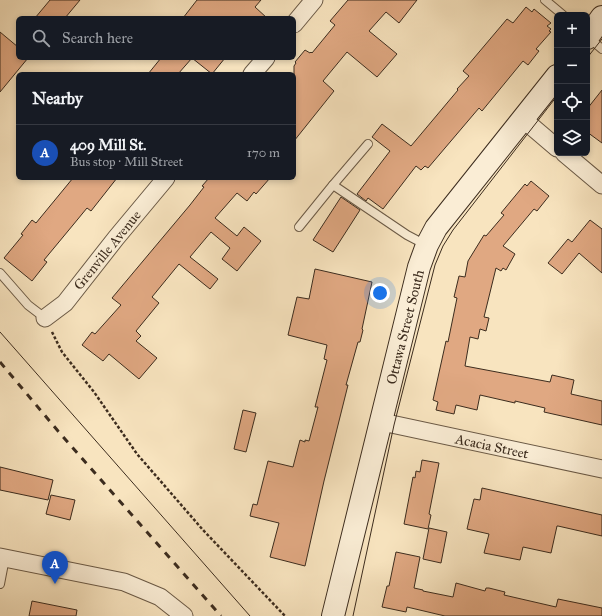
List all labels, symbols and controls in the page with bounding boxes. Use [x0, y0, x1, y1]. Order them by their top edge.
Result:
map controls [554, 12, 590, 156]
button: + [554, 12, 590, 48]
search box [16, 16, 296, 60]
icon: search [30, 27, 52, 49]
text: Search here [62, 29, 133, 47]
button: − [554, 48, 590, 84]
button: locate [554, 84, 590, 120]
text: Nearby [32, 88, 83, 109]
button: layers [554, 120, 590, 156]
text: 409 Mill St. [70, 136, 146, 154]
text: A [41, 145, 49, 161]
text: 170 m [247, 145, 280, 161]
text: Bus stop · Mill Street [70, 154, 183, 170]
street label: Grenville Avenue [70, 207, 145, 294]
street label: Ottawa Street South [383, 268, 428, 386]
your location [370, 283, 390, 303]
street label: Acacia Street [453, 430, 530, 463]
pin: A [42, 551, 68, 584]

